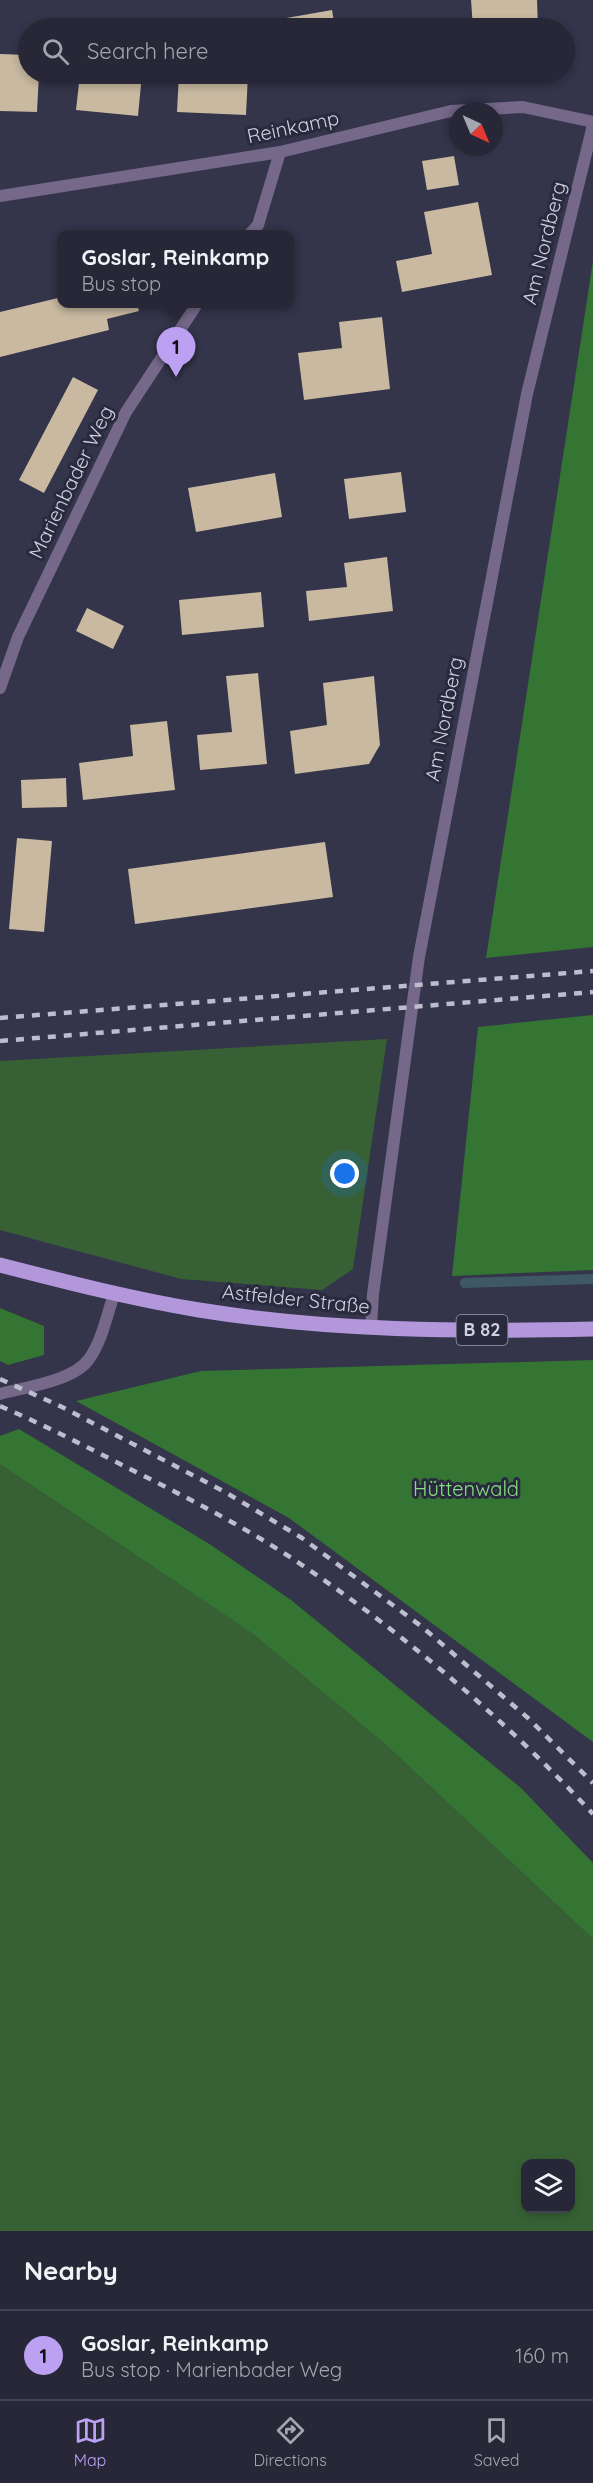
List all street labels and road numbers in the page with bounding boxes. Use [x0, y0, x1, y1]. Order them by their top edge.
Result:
street label: Reinkamp [245, 105, 341, 148]
street label: Am Nordberg [516, 179, 571, 307]
street label: Marienbader Weg [23, 401, 118, 562]
street label: Am Nordberg [419, 655, 468, 783]
street label: Astfelder Straße [221, 1278, 371, 1319]
road number: B 82 [456, 1315, 508, 1345]

